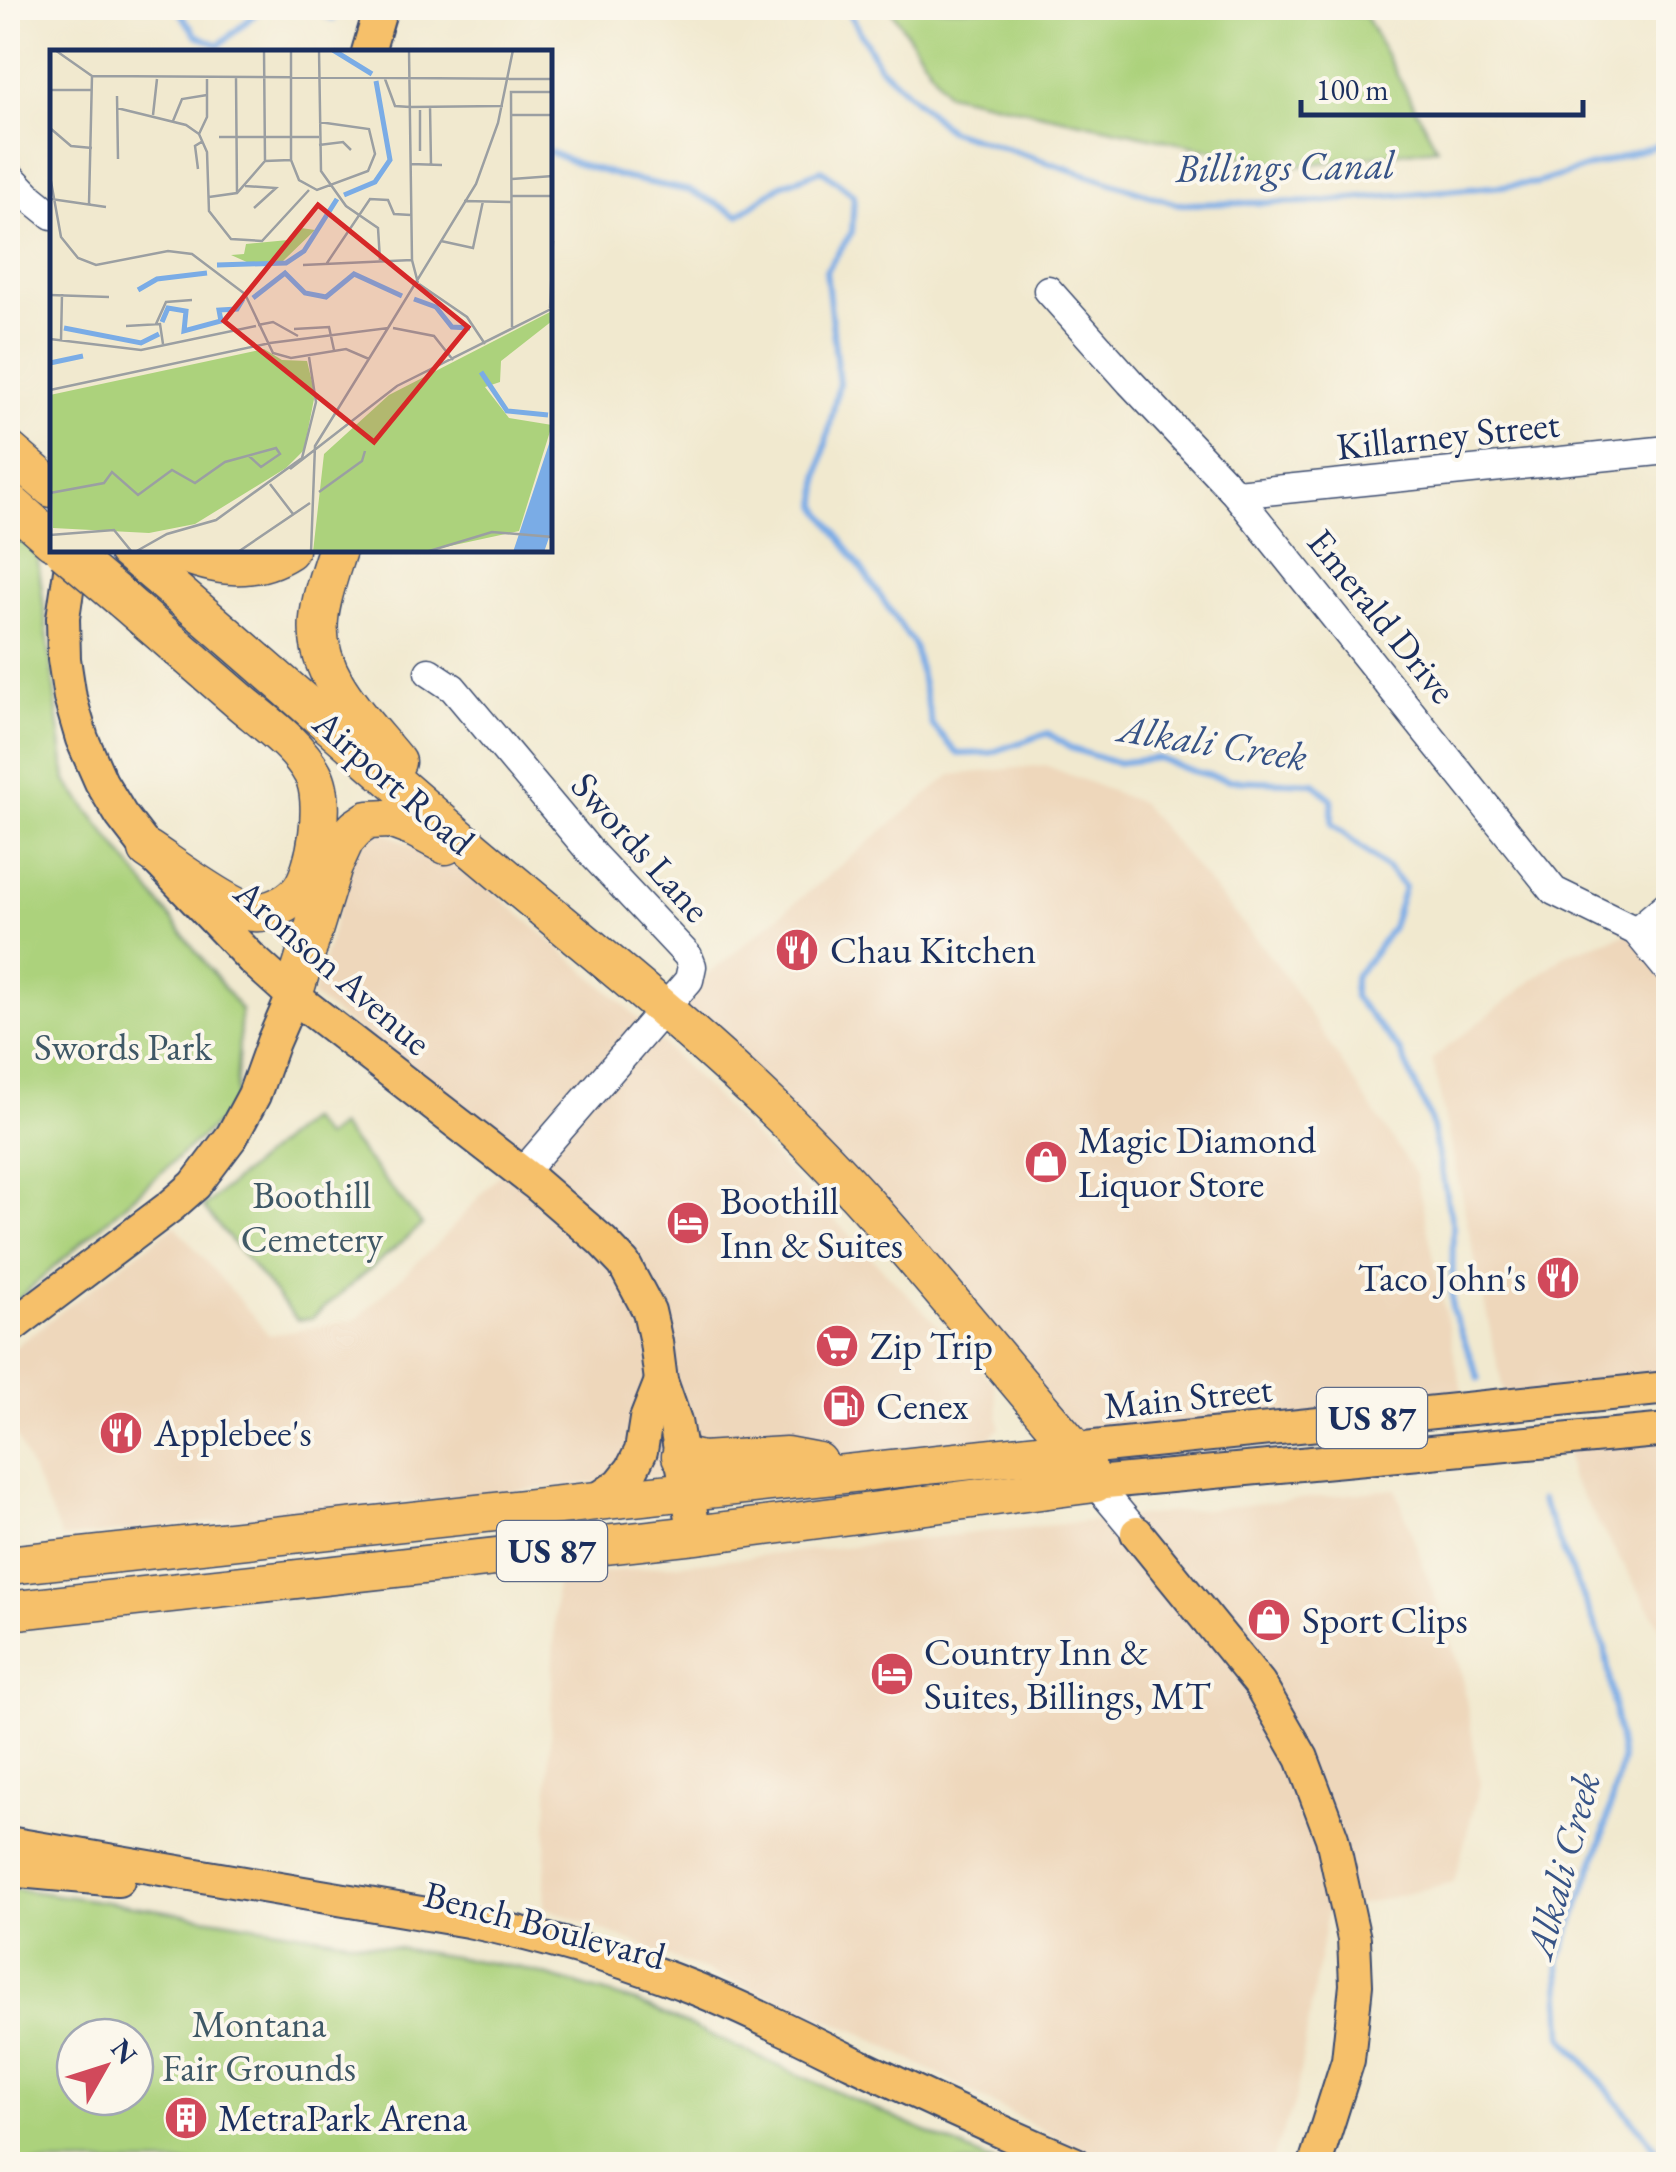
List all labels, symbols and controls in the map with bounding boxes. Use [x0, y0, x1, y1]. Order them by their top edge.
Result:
inset map [50, 50, 552, 552]
scale bar [1301, 55, 1584, 117]
text: 100 m [1316, 70, 1389, 109]
water label: Billings Canal [1174, 138, 1397, 194]
street label: Killarney Street [1334, 398, 1562, 471]
street label: Emerald Drive [1297, 518, 1468, 713]
street label: Airport Road [303, 697, 486, 866]
water label: Alkali Creek [1112, 701, 1311, 783]
street label: Swords Lane [561, 761, 722, 932]
street label: Aronson Avenue [224, 867, 442, 1066]
place label: Chau Kitchen [830, 925, 1036, 974]
restaurant icon: Chau Kitchen [774, 927, 820, 973]
park label: Swords Park [34, 1022, 213, 1071]
place label: Magic Diamond Liquor Store [1078, 1115, 1317, 1208]
shop icon: Magic Diamond Liquor Store [1023, 1139, 1069, 1185]
park label: Boothill Cemetery [241, 1170, 383, 1263]
place label: Boothill Inn & Suites [720, 1176, 903, 1269]
hotel icon: Boothill Inn & Suites [665, 1200, 711, 1246]
place label: Taco John's [1358, 1253, 1526, 1302]
restaurant icon: Taco John's [1535, 1255, 1581, 1301]
place label: Zip Trip [870, 1321, 993, 1370]
supermarket icon: Zip Trip [814, 1323, 860, 1369]
street label: Main Street [1101, 1363, 1275, 1430]
place label: Cenex [876, 1381, 969, 1430]
fuel station icon: Cenex [821, 1383, 867, 1429]
road number: US 87 [1317, 1388, 1427, 1448]
place label: Applebee's [153, 1408, 312, 1457]
restaurant icon: Applebee's [98, 1410, 144, 1456]
road number: US 87 [497, 1521, 607, 1581]
place label: Sport Clips [1302, 1595, 1468, 1644]
shop icon: Sport Clips [1246, 1597, 1292, 1643]
place label: Country Inn & Suites, Billings, MT [924, 1627, 1211, 1720]
hotel icon: Country Inn & Suites, Billings, MT [869, 1651, 915, 1697]
water label: Alkali Creek [1511, 1766, 1612, 1967]
street label: Bench Boulevard [419, 1869, 672, 1980]
park label: Montana Fair Grounds [162, 1999, 356, 2092]
north arrow [55, 2017, 155, 2117]
text: N [103, 2031, 146, 2072]
place label: MetraPark Arena [218, 2093, 468, 2142]
building icon: MetraPark Arena [163, 2095, 209, 2141]

